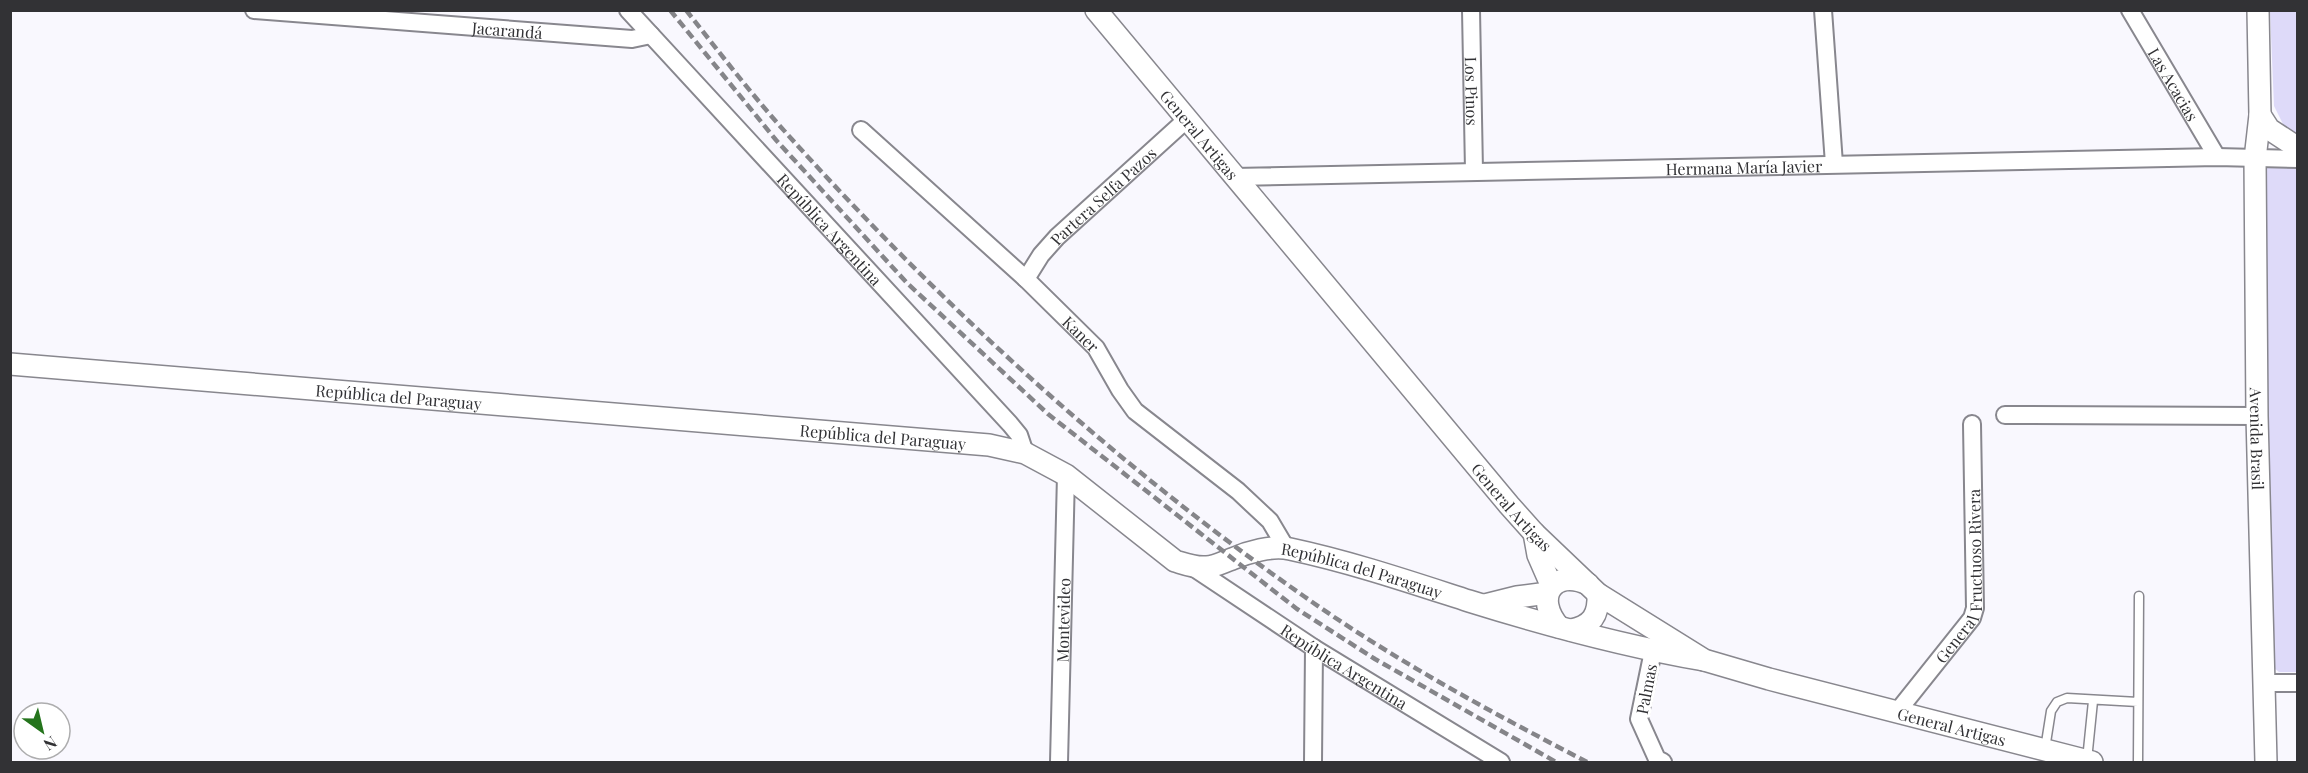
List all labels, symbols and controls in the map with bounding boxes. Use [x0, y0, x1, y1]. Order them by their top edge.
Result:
street label: Jacarandá [470, 16, 543, 43]
street label: Las Acacias [2144, 44, 2204, 124]
street label: Los Pinos [1461, 56, 1484, 126]
street label: General Artigas [1156, 85, 1243, 184]
street label: Partera Selfa Pazos [1045, 142, 1160, 249]
street label: Hermana María Javier [1665, 155, 1822, 179]
street label: República Argentina [773, 168, 887, 290]
street label: Kaner [1059, 311, 1104, 356]
street label: República del Paraguay [315, 379, 483, 413]
street label: Avenida Brasil [2246, 386, 2269, 491]
street label: República del Paraguay [799, 419, 967, 454]
street label: General Artigas [1467, 458, 1557, 555]
street label: General Fructuoso Rivera [1930, 489, 1986, 667]
street label: República del Paraguay [1280, 537, 1445, 602]
street label: Montevideo [1051, 577, 1074, 663]
street label: República Argentina [1277, 618, 1412, 713]
street label: Palmas [1631, 662, 1661, 716]
north arrow [12, 701, 72, 761]
street label: General Artigas [1895, 702, 2008, 750]
text: N [40, 732, 61, 756]

